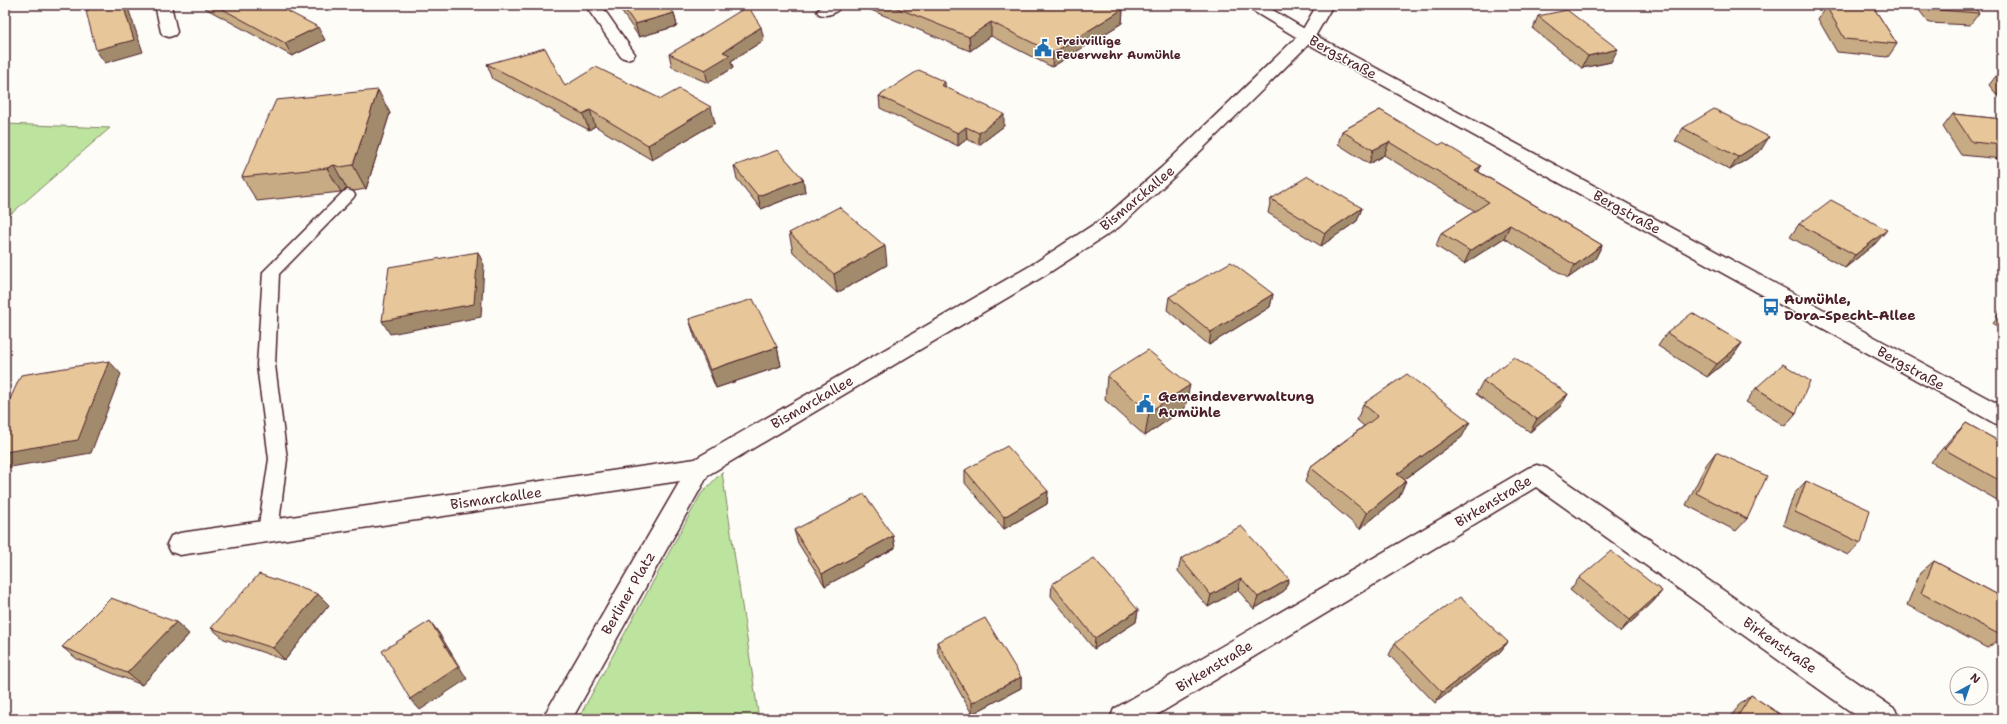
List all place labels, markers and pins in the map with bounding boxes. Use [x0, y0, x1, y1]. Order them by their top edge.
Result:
place label: Freiwillige Feuerwehr Aumühle [1056, 33, 1181, 63]
public building icon: Freiwillige Feuerwehr Aumühle [1033, 38, 1053, 58]
place label: Aumühle, Dora-Specht-Allee [1784, 290, 1916, 324]
bus stop icon: Aumühle, Dora-Specht-Allee [1761, 297, 1781, 317]
place label: Gemeindeverwaltung Aumühle [1158, 387, 1314, 421]
public building icon: Gemeindeverwaltung Aumühle [1135, 394, 1155, 414]

